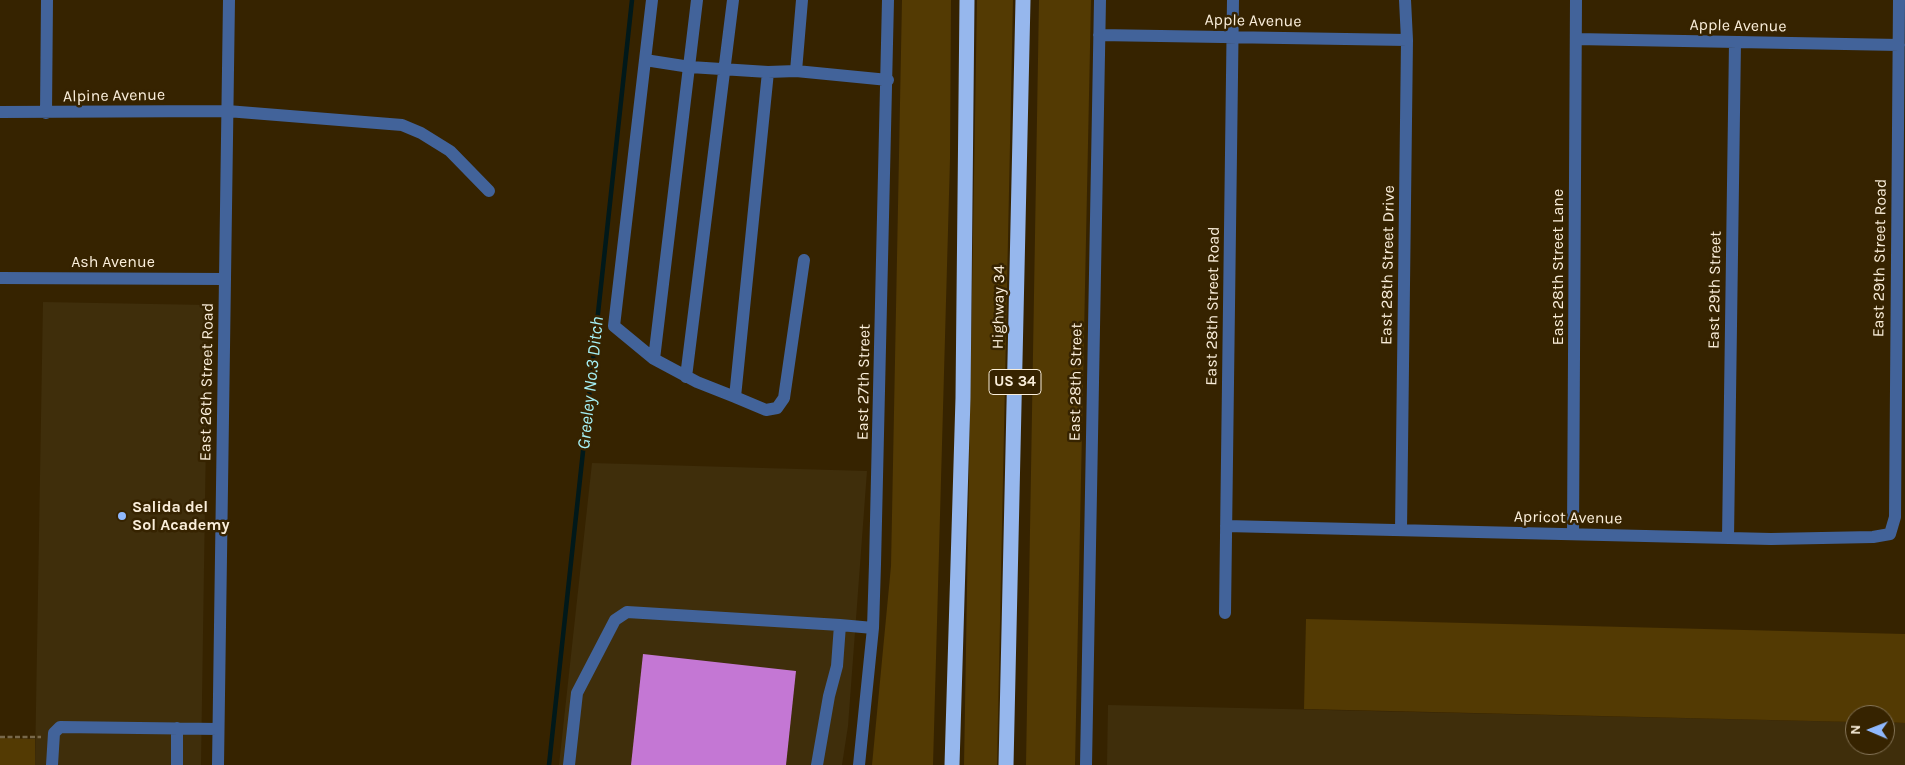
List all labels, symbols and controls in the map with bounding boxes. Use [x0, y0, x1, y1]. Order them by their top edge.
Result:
street label: Apple Avenue [1204, 11, 1302, 31]
street label: Apple Avenue [1689, 16, 1787, 36]
street label: Alpine Avenue [63, 86, 165, 106]
street label: East 29th Street Road [1869, 179, 1891, 337]
street label: East 28th Street Drive [1377, 185, 1399, 345]
street label: East 28th Street Lane [1548, 189, 1568, 345]
street label: East 28th Street Road [1202, 226, 1224, 386]
street label: East 29th Street [1704, 231, 1726, 349]
street label: Ash Avenue [71, 252, 155, 272]
street label: Highway 34 [989, 265, 1009, 349]
street label: East 26th Street Road [196, 303, 218, 461]
water label: Greeley No.3 Ditch [573, 315, 609, 451]
street label: East 28th Street [1065, 323, 1087, 441]
street label: East 27th Street [853, 324, 875, 440]
road number: US 34 [989, 370, 1041, 394]
place label: Salida del Sol Academy [132, 497, 230, 535]
street label: Apricot Avenue [1514, 507, 1622, 529]
marker: Salida del Sol Academy [116, 510, 128, 522]
north arrow [1845, 705, 1895, 755]
text: N [1847, 725, 1864, 735]

